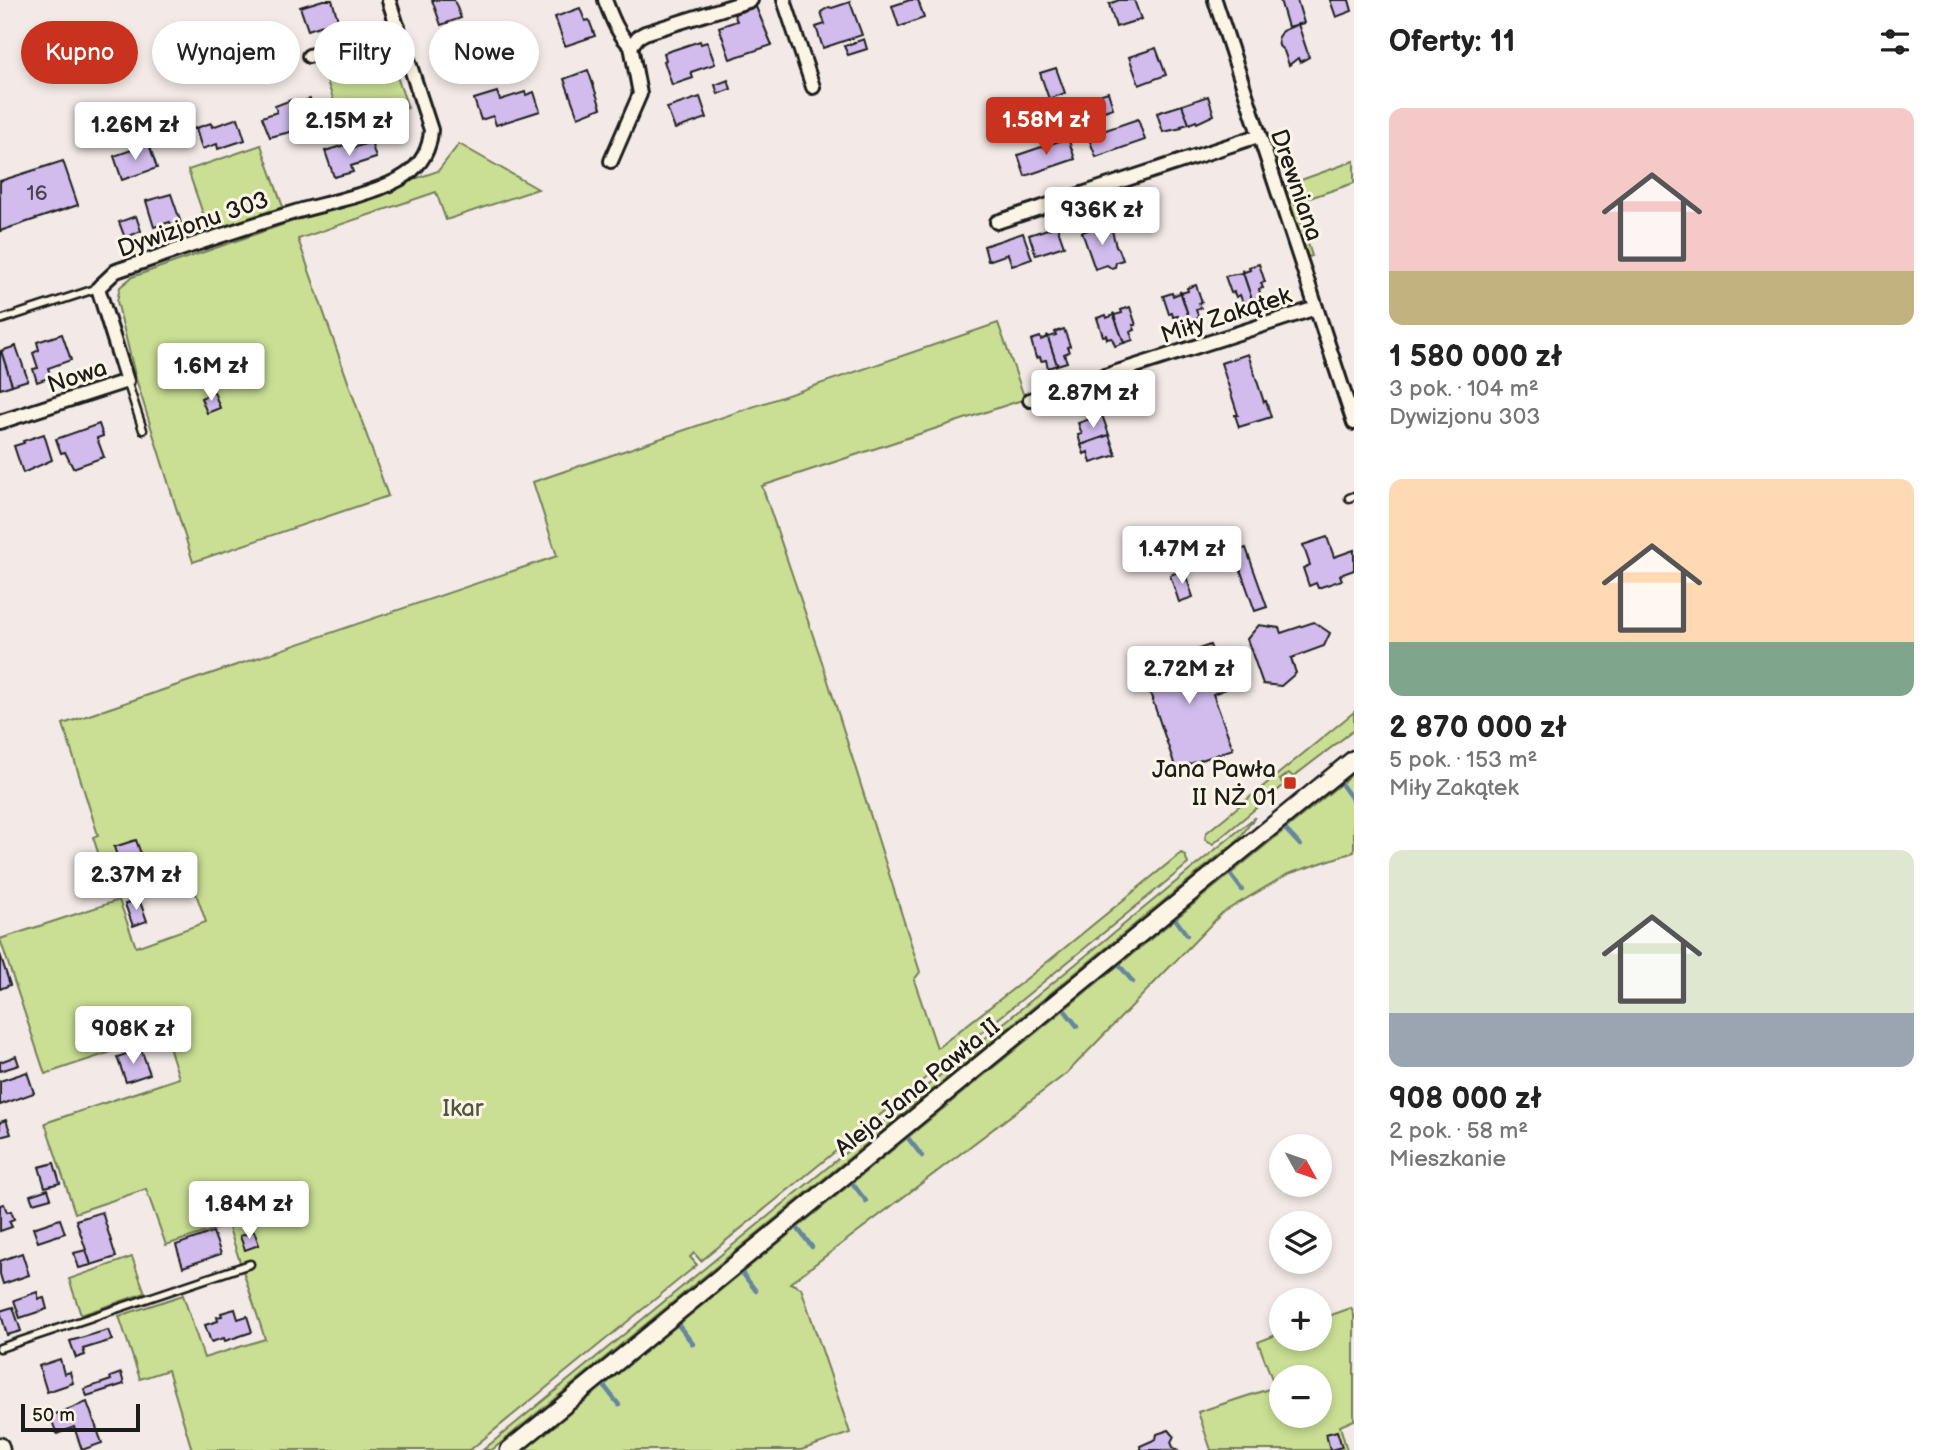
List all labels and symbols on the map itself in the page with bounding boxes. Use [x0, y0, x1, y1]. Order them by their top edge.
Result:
pin: 1.58M zł [974, 97, 1118, 157]
pin: 2.15M zł [277, 99, 421, 158]
pin: 1.26M zł [63, 102, 207, 162]
street label: Drewniana [1264, 126, 1329, 245]
house number: 16 [27, 181, 48, 206]
street label: Dywizjonu 303 [114, 185, 273, 264]
pin: 936K zł [1037, 188, 1167, 247]
street label: Miły Zakątek [1157, 281, 1295, 350]
pin: 1.6M zł [146, 344, 276, 403]
street label: Nowa [44, 353, 111, 400]
pin: 2.87M zł [1021, 370, 1165, 430]
pin: 1.47M zł [1110, 526, 1254, 586]
pin: 2.72M zł [1117, 646, 1261, 706]
place label: Jana Pawła II NŻ 01 [1152, 755, 1276, 812]
marker: Jana Pawła II NŻ 01 [1282, 775, 1298, 791]
pin: 2.37M zł [64, 852, 208, 912]
pin: 908K zł [68, 1006, 198, 1066]
street label: Aleja Jana Pawła II [829, 1012, 1006, 1163]
park label: Ikar [442, 1094, 484, 1123]
north arrow [1269, 1134, 1332, 1197]
pin: 1.84M zł [177, 1182, 321, 1241]
scale bar [21, 1401, 140, 1433]

